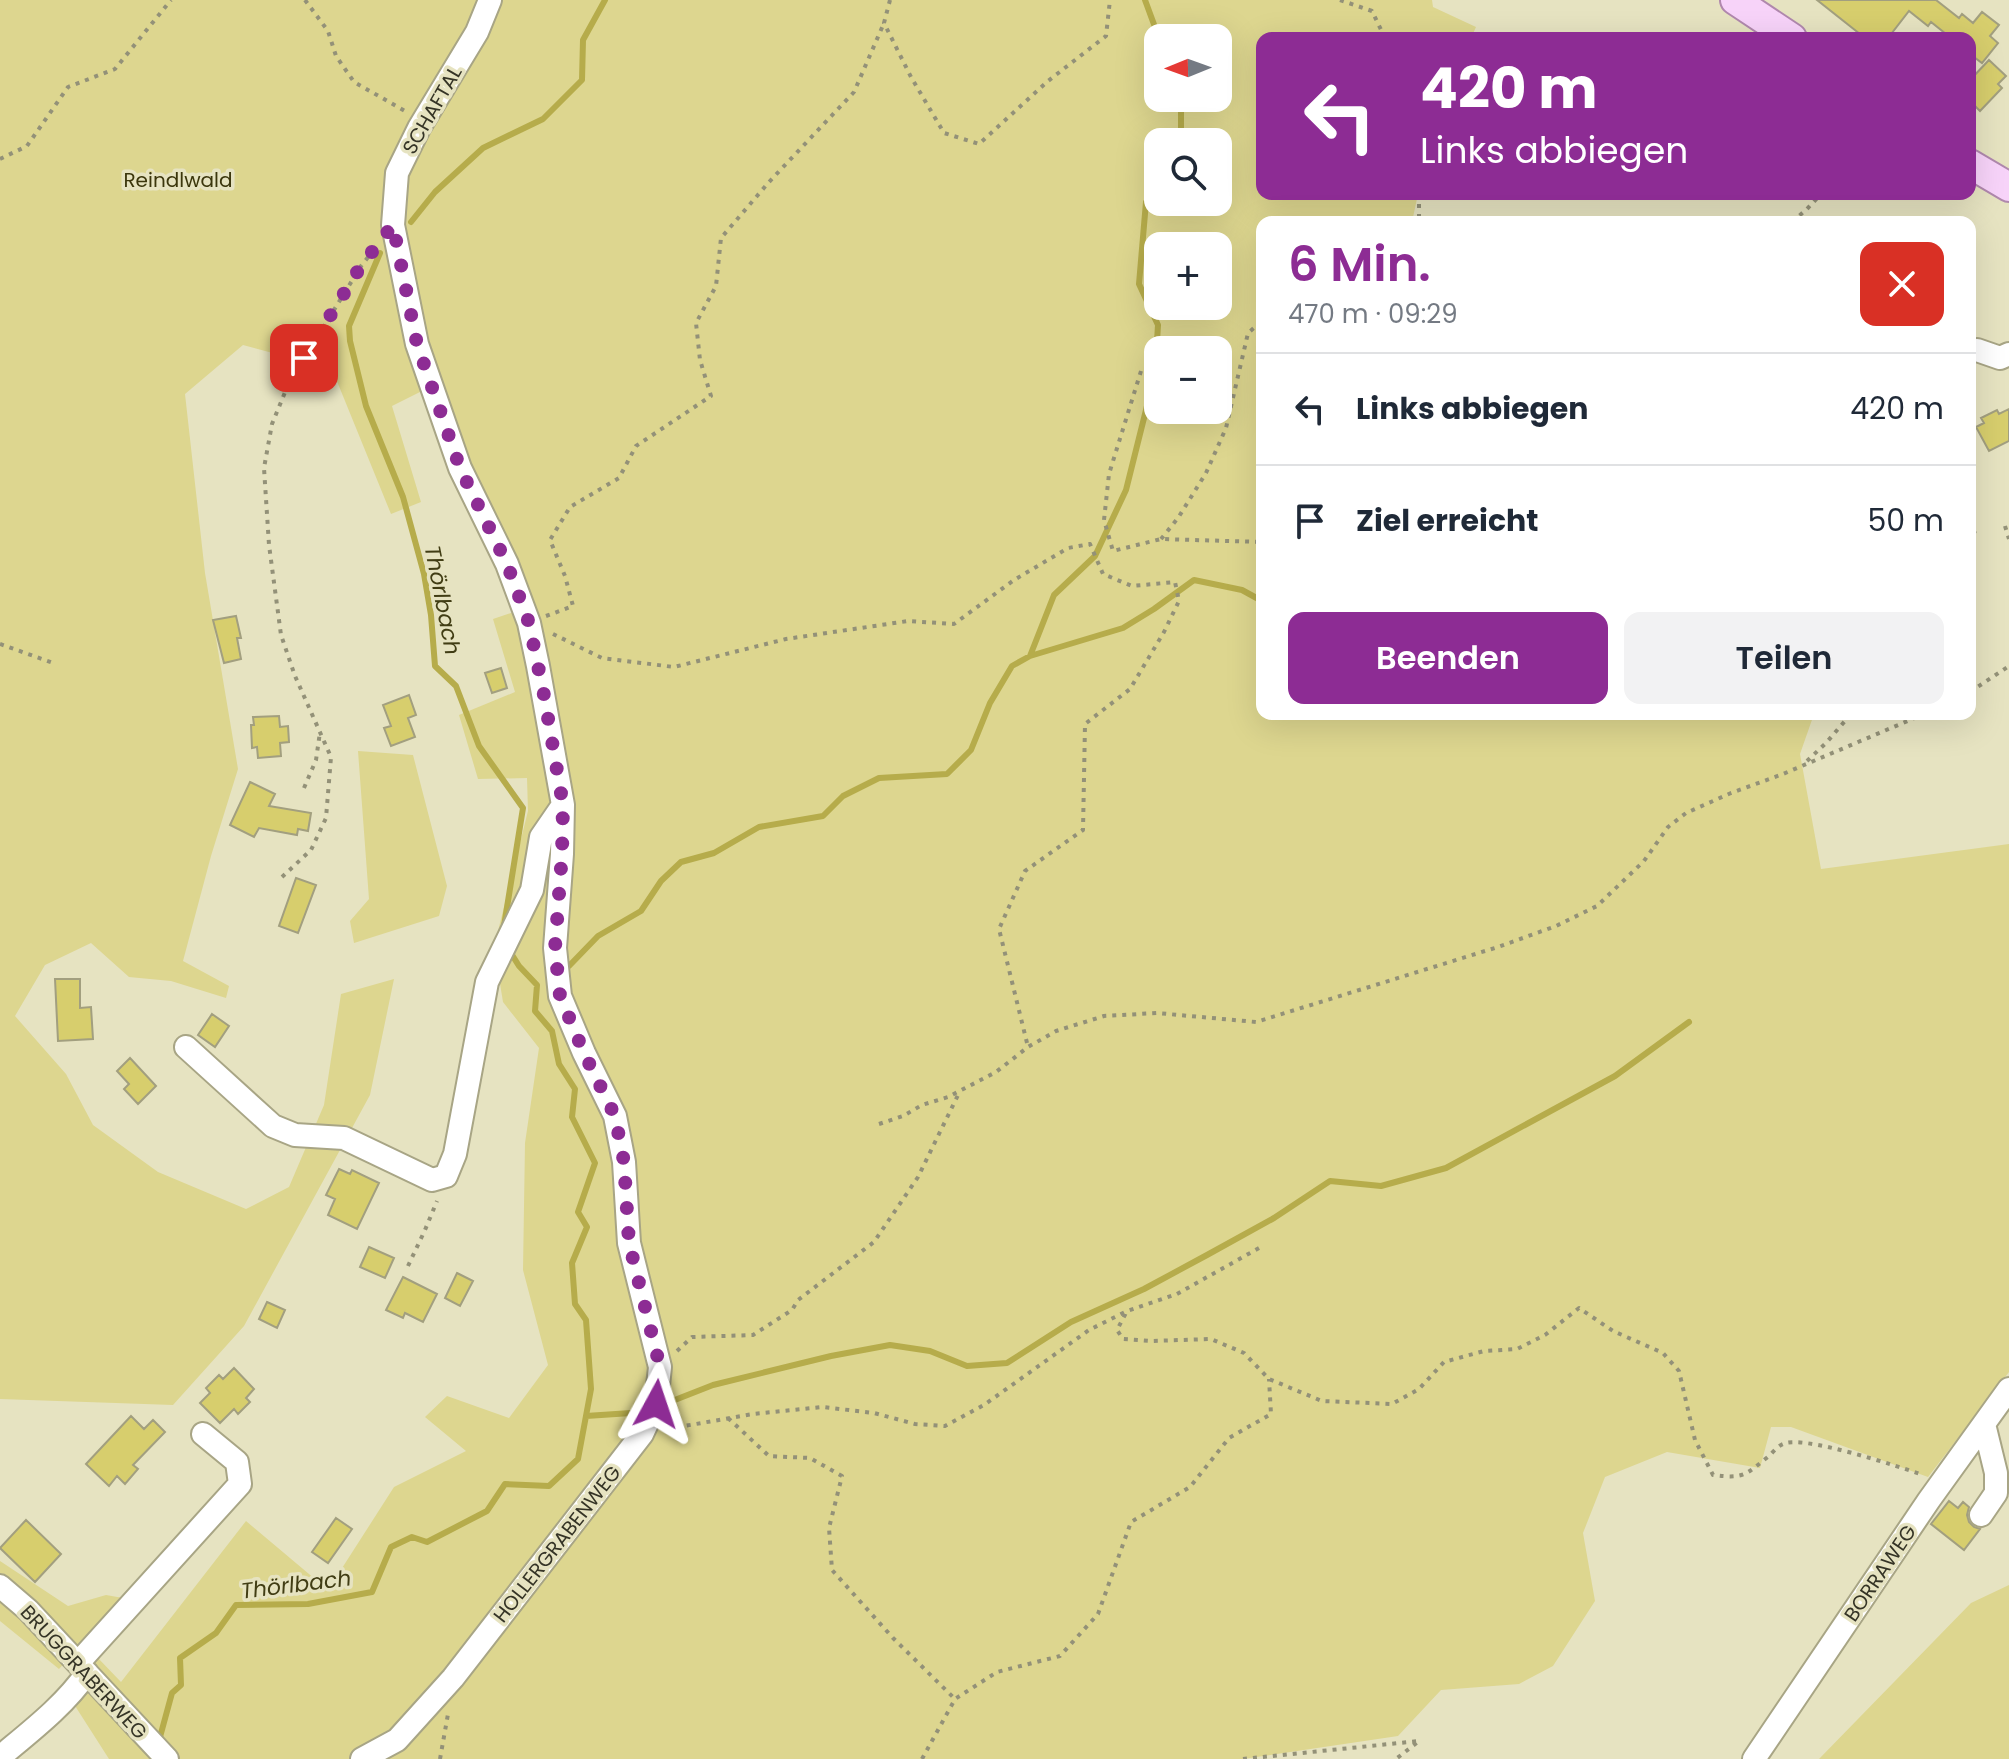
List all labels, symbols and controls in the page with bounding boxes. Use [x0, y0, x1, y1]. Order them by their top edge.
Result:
north arrow [1144, 24, 1232, 112]
map controls [1144, 24, 1232, 424]
text: 420 m [1420, 49, 1598, 128]
street label: SCHAFTAL [395, 60, 469, 159]
icon: left [1288, 64, 1392, 168]
text: Links abbiegen [1420, 125, 1688, 176]
button: search [1144, 128, 1232, 216]
park label: Reindlwald [123, 166, 233, 194]
text: 6 Min. [1288, 231, 1431, 298]
button: + [1144, 232, 1232, 320]
button: close [1860, 242, 1944, 326]
text: 470 m · 09:29 [1288, 296, 1458, 332]
pin [270, 324, 338, 392]
icon: arrive [282, 336, 326, 380]
button: − [1144, 336, 1232, 424]
icon: left [1288, 387, 1332, 431]
text: Links abbiegen [1356, 387, 1589, 430]
text: 420 m [1850, 387, 1944, 430]
icon: arrive [1288, 499, 1332, 543]
text: Ziel erreicht [1356, 499, 1538, 542]
text: 50 m [1867, 499, 1944, 542]
water label: Thörlbach [417, 543, 468, 657]
button: Beenden [1288, 612, 1608, 704]
button: Teilen [1624, 612, 1944, 704]
position arrow [614, 1362, 698, 1446]
street label: HOLLERGRABENWEG [487, 1460, 627, 1628]
street label: BORRAWEG [1837, 1519, 1923, 1627]
water label: Thörlbach [239, 1562, 353, 1607]
street label: BRUGGRABERWEG [14, 1599, 154, 1745]

